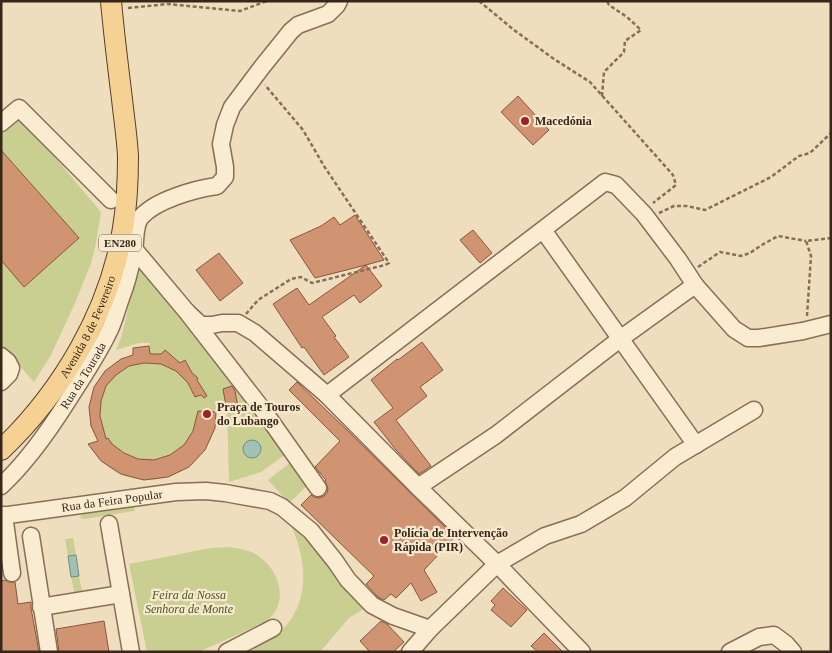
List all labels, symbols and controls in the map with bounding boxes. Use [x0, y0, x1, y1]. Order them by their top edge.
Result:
place label: Macedónia [535, 114, 592, 128]
marker: Macedónia [519, 115, 531, 127]
road number: EN280 [99, 234, 141, 252]
street label: Avenida 8 de Fevereiro [57, 274, 118, 381]
street label: Rua da Tourada [57, 340, 109, 412]
place label: Praça de Touros do Lubango [217, 400, 300, 428]
marker: Praça de Touros do Lubango [201, 408, 213, 420]
street label: Rua da Feira Popular [61, 487, 163, 515]
place label: Polícia de Intervenção Rápida (PIR) [394, 526, 508, 554]
marker: Polícia de Intervenção Rápida (PIR) [378, 534, 390, 546]
park label: Feira da Nossa Senhora de Monte [145, 588, 234, 616]

